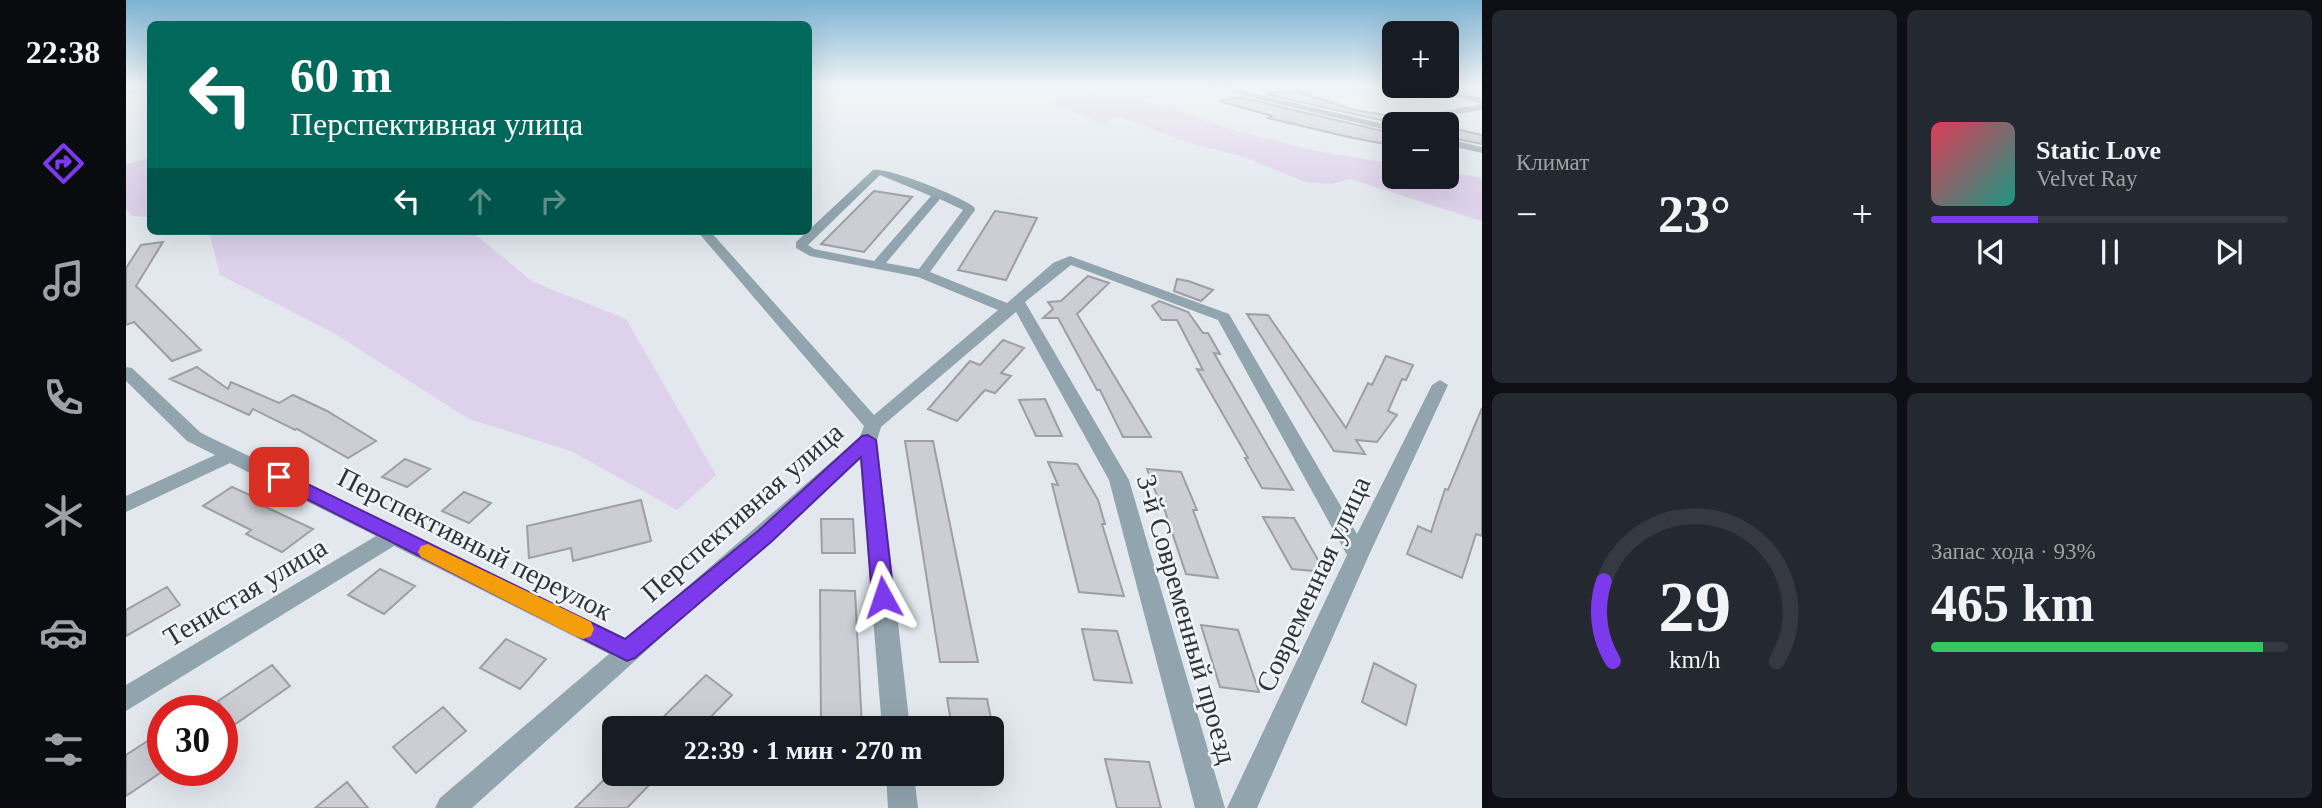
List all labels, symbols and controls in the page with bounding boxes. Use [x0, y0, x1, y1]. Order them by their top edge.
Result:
map controls [1382, 21, 1459, 189]
button: + [1382, 21, 1459, 98]
text: 22:38 [26, 34, 100, 70]
text: 60 m [290, 48, 392, 103]
icon: left [175, 49, 266, 140]
text: Перспективная улица [290, 106, 583, 142]
button: − [1382, 112, 1459, 189]
text: Static Love [2036, 136, 2161, 165]
icon: directions [39, 139, 88, 188]
text: Климат [1516, 150, 1589, 175]
text: Velvet Ray [2036, 166, 2138, 191]
icon: left [388, 182, 426, 220]
icon: ahead [461, 182, 499, 220]
icon: right [534, 182, 572, 220]
text: 23° [1658, 186, 1731, 243]
text: − [1516, 193, 1537, 235]
text: + [1852, 193, 1873, 235]
icon: previous [1972, 233, 2010, 271]
icon: pause [2091, 233, 2129, 271]
icon: next [2210, 233, 2248, 271]
icon: music [39, 256, 88, 305]
icon: phone [39, 373, 88, 422]
street label: Перспективная улица [635, 416, 849, 608]
pin [249, 447, 309, 507]
icon: arrive [260, 458, 298, 496]
street label: Перспективный переулок [333, 461, 618, 627]
street label: 3-й Современный проезд [1131, 471, 1243, 767]
street label: Современная улица [1250, 471, 1377, 697]
icon: climate [39, 491, 88, 540]
street label: Тенистая улица [158, 531, 333, 653]
text: Запас хода · 93% [1931, 539, 2096, 564]
position arrow [846, 560, 920, 634]
text: 29 [1658, 567, 1731, 648]
text: 465 km [1931, 575, 2094, 632]
icon: car [39, 608, 88, 657]
text: km/h [1669, 646, 1721, 673]
speed limit sign: 30 [147, 695, 238, 786]
icon: filters [39, 725, 88, 774]
text: 22:39 · 1 мин · 270 m [684, 736, 922, 765]

